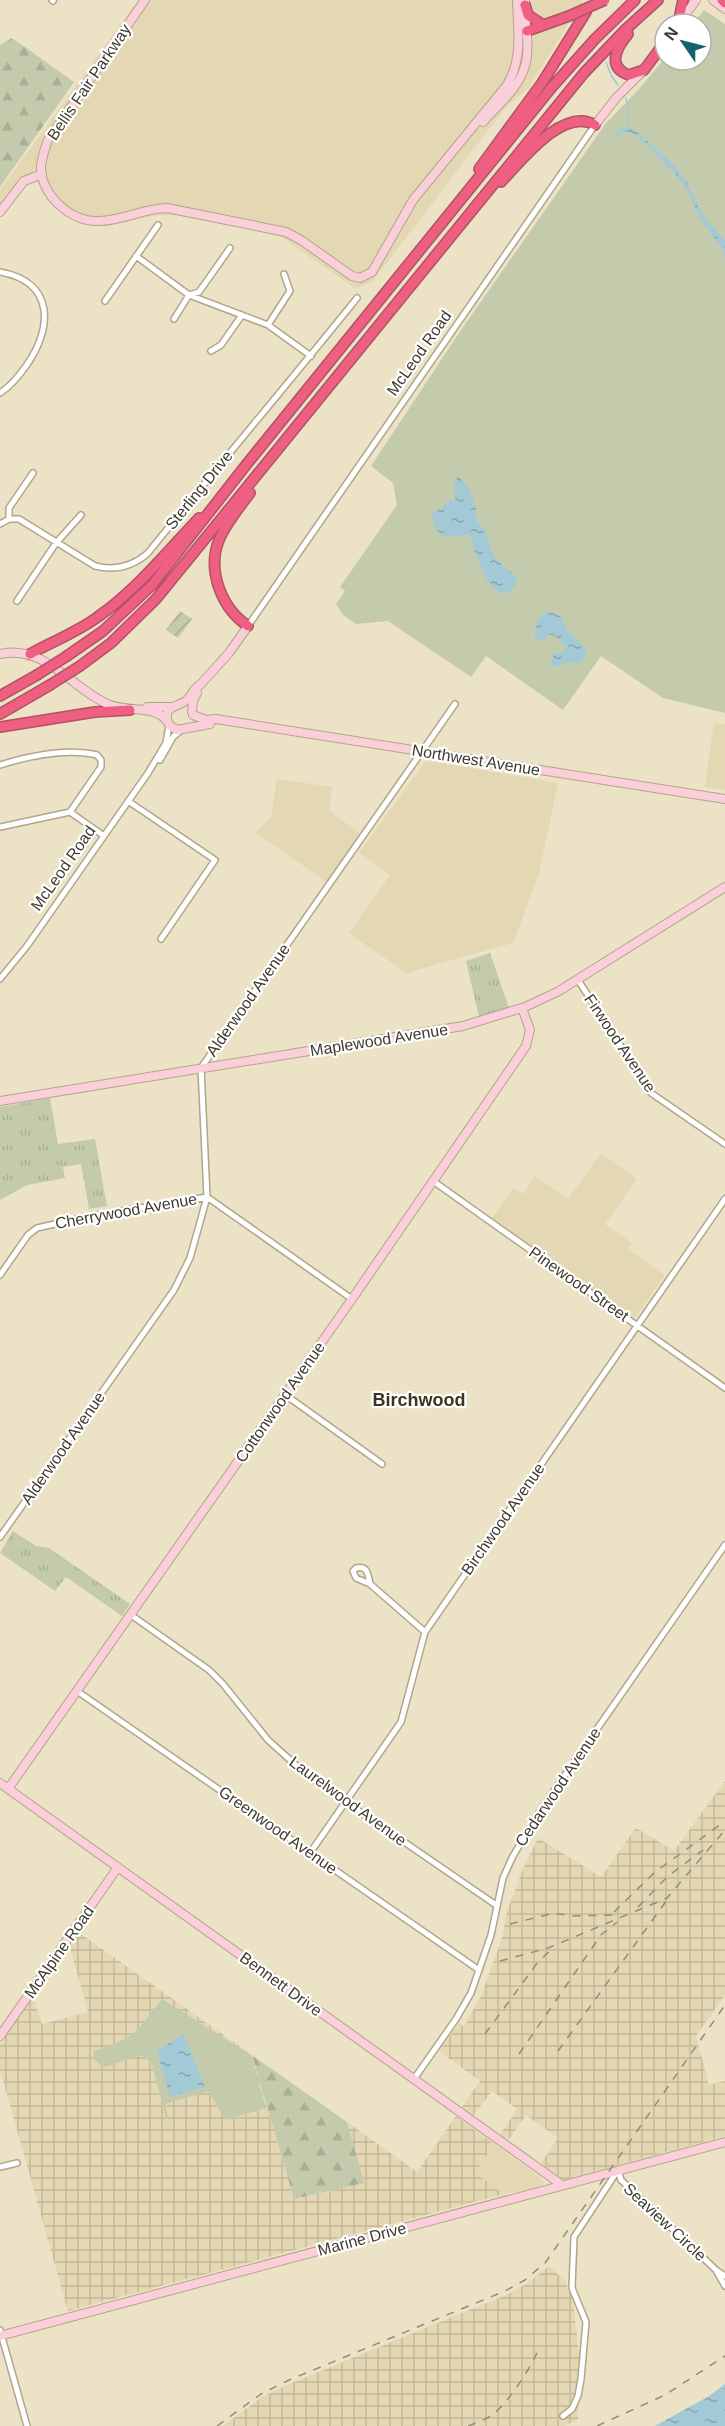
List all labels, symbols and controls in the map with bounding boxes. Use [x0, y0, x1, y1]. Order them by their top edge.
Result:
north arrow [653, 12, 713, 72]
street label: Bellis Fair Parkway [44, 21, 134, 143]
text: N [661, 24, 681, 43]
street label: McLeod Road [383, 307, 455, 399]
street label: Sterling Drive [162, 447, 236, 533]
street label: Northwest Avenue [411, 741, 541, 779]
street label: McLeod Road [27, 822, 99, 914]
street label: Alderwood Avenue [203, 941, 293, 1059]
street label: Firwood Avenue [581, 991, 659, 1095]
street label: Maplewood Avenue [309, 1021, 449, 1059]
street label: Cherrywood Avenue [54, 1190, 198, 1232]
street label: Pinewood Street [526, 1243, 632, 1325]
street label: Cottonwood Avenue [232, 1339, 328, 1465]
street label: Alderwood Avenue [18, 1389, 108, 1507]
district label: Birchwood [373, 1390, 466, 1410]
street label: Birchwood Avenue [458, 1460, 548, 1578]
street label: Cedarwood Avenue [512, 1724, 604, 1850]
street label: Laurelwood Avenue [286, 1753, 410, 1849]
street label: Greenwood Avenue [216, 1783, 340, 1877]
street label: McAlpine Road [21, 1903, 97, 2001]
street label: Bennett Drive [237, 1949, 325, 2019]
street label: Seaview Circle [621, 2180, 710, 2264]
street label: Marine Drive [316, 2219, 408, 2259]

